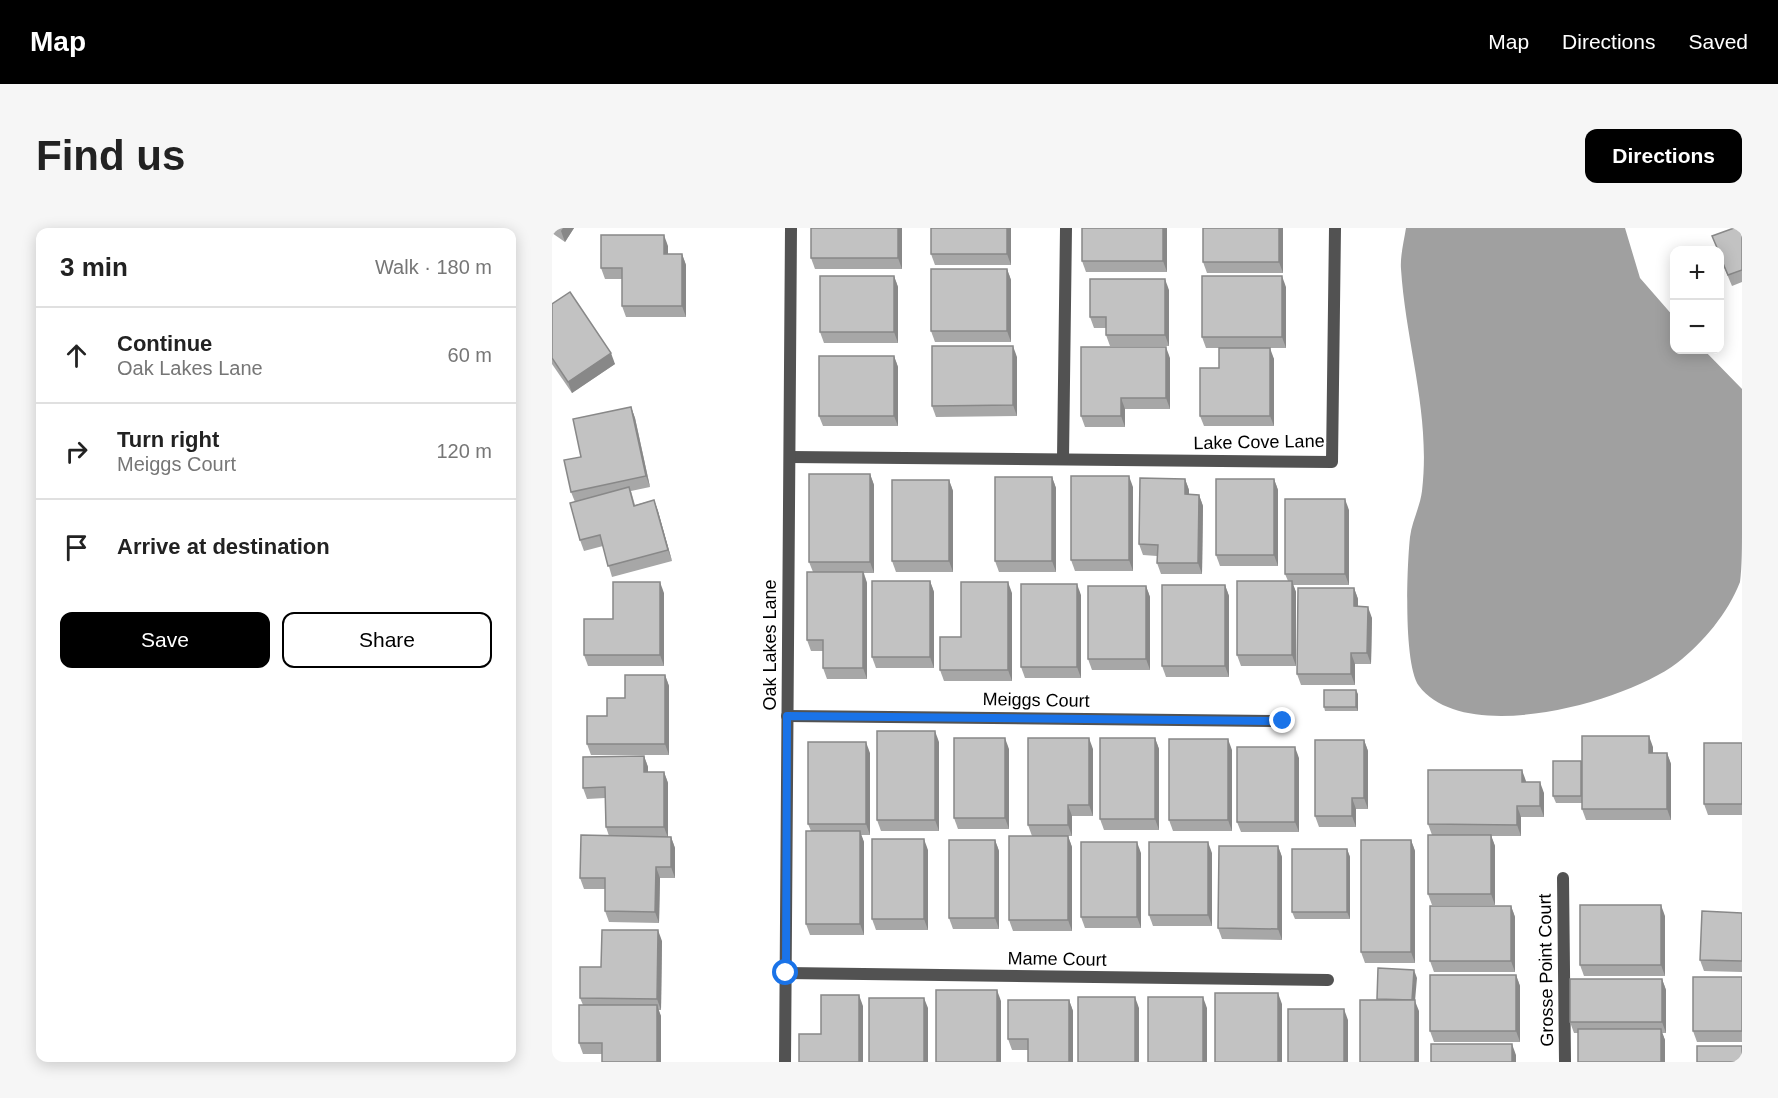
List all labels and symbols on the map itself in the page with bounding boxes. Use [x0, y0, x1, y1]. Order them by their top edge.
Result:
street label: Lake Cove Lane [1193, 431, 1325, 453]
street label: Oak Lakes Lane [760, 579, 780, 711]
street label: Meiggs Court [982, 689, 1090, 711]
route end [1269, 707, 1295, 733]
street label: Grosse Point Court [1535, 893, 1557, 1047]
street label: Mame Court [1007, 948, 1107, 970]
route start [772, 959, 798, 985]

